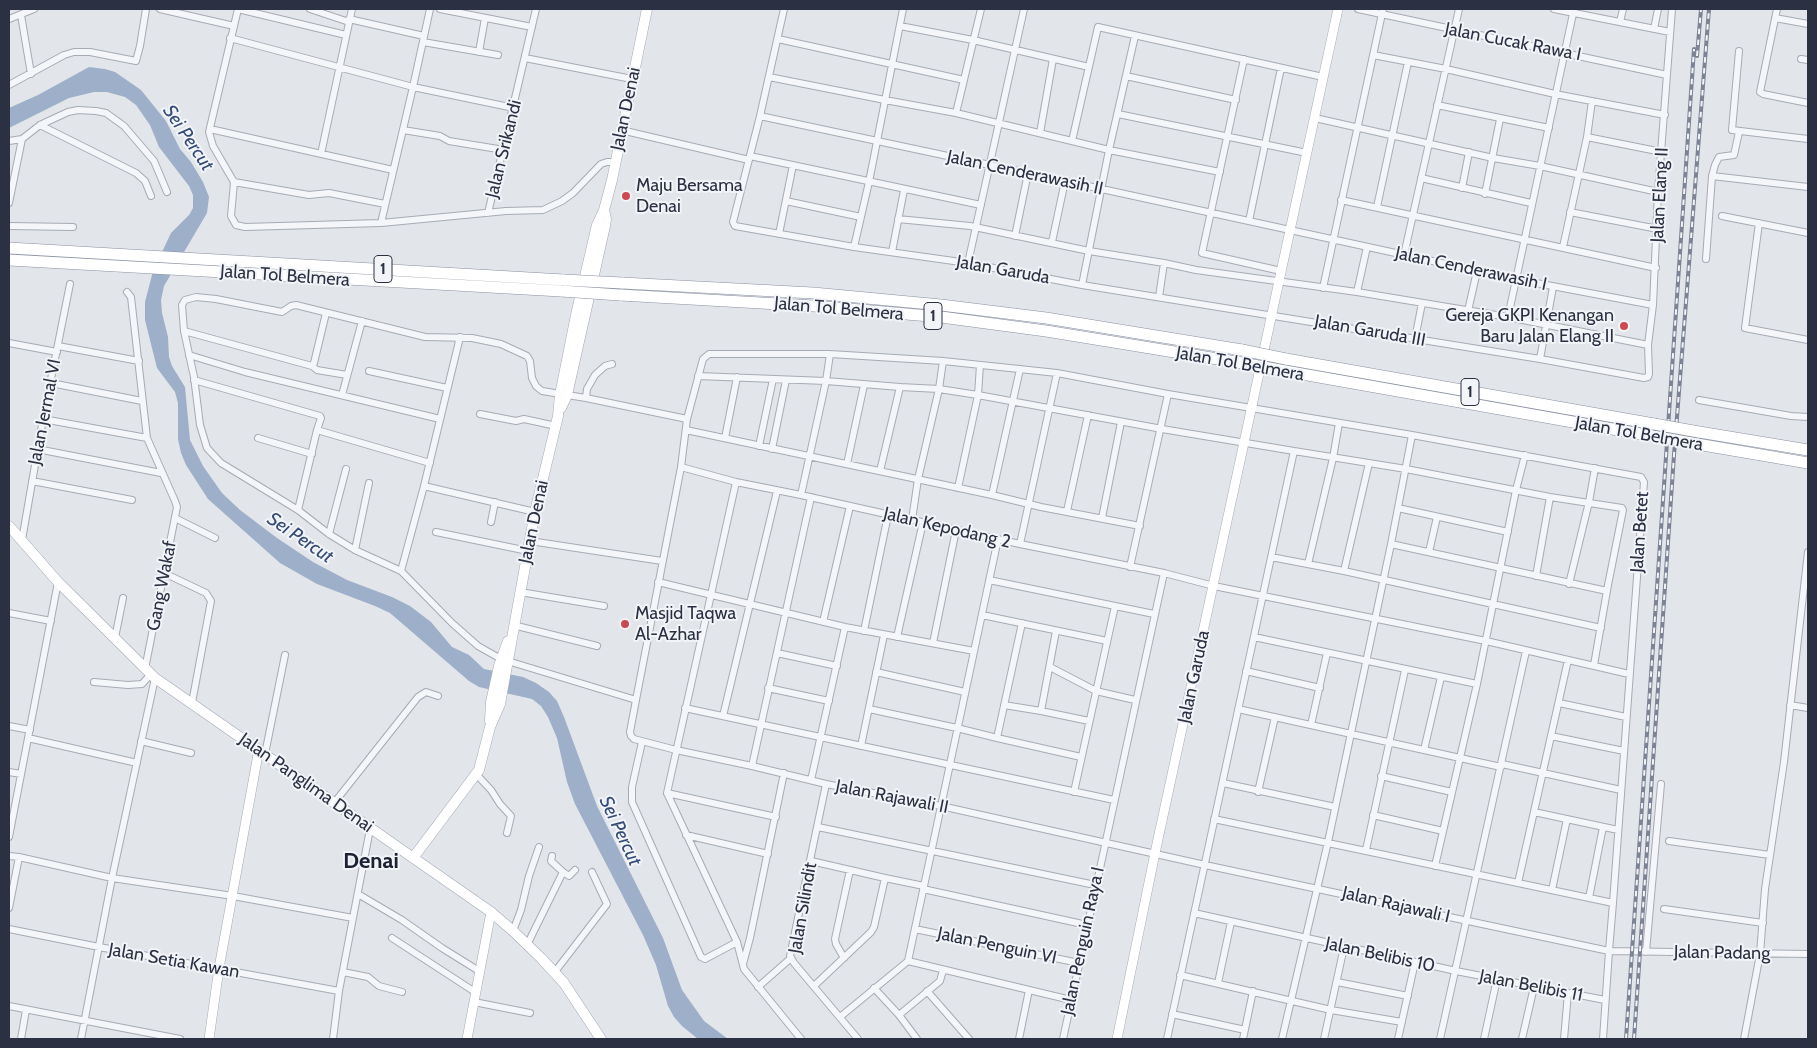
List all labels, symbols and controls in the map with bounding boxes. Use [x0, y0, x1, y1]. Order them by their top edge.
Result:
street label: Jalan Cucak Rawa I [1443, 18, 1583, 66]
street label: Jalan Denai [607, 65, 645, 153]
street label: Jalan Srikandi [481, 98, 527, 200]
water label: Sei Percut [158, 101, 218, 175]
street label: Jalan Cenderawasih II [945, 146, 1105, 200]
street label: Jalan Elang II [1647, 147, 1673, 243]
place label: Maju Bersama Denai [636, 175, 743, 218]
marker: Maju Bersama Denai [620, 190, 632, 202]
street label: Jalan Cenderawasih I [1393, 242, 1549, 296]
street label: Jalan Garuda [955, 251, 1051, 289]
road number: 1 [374, 255, 392, 282]
street label: Jalan Tol Belmera [219, 261, 351, 291]
street label: Jalan Tol Belmera [773, 293, 905, 325]
road number: 1 [924, 302, 942, 330]
place label: Gereja GKPI Kenangan Baru Jalan Elang II [1445, 305, 1614, 348]
street label: Jalan Garuda III [1313, 311, 1427, 351]
marker: Gereja GKPI Kenangan Baru Jalan Elang II [1618, 320, 1630, 332]
street label: Jalan Tol Belmera [1174, 342, 1306, 386]
street label: Jalan Jermal VI [24, 357, 66, 467]
road number: 1 [1461, 378, 1479, 406]
street label: Jalan Tol Belmera [1573, 412, 1705, 456]
street label: Jalan Denai [515, 478, 553, 566]
street label: Jalan Betet [1626, 491, 1654, 573]
street label: Jalan Kepodang 2 [881, 503, 1013, 553]
water label: Sei Percut [263, 508, 337, 568]
street label: Gang Wakaf [143, 539, 181, 633]
place label: Masjid Taqwa Al-Azhar [635, 603, 736, 646]
marker: Masjid Taqwa Al-Azhar [619, 618, 631, 630]
street label: Jalan Garuda [1174, 629, 1214, 725]
street label: Jalan Panglima Denai [235, 729, 377, 837]
street label: Jalan Rajawali II [834, 775, 950, 819]
water label: Sei Percut [594, 792, 646, 870]
district label: Denai [343, 849, 399, 875]
street label: Jalan Silindit [784, 861, 822, 955]
street label: Jalan Penguin Raya I [1057, 865, 1109, 1017]
street label: Jalan Rajawali I [1340, 882, 1452, 928]
street label: Jalan Penguin VI [935, 923, 1059, 969]
street label: Jalan Belibis 10 [1323, 933, 1437, 977]
street label: Jalan Setia Kawan [107, 939, 241, 983]
street label: Jalan Padang [1674, 941, 1770, 965]
street label: Jalan Belibis 11 [1477, 965, 1585, 1007]

